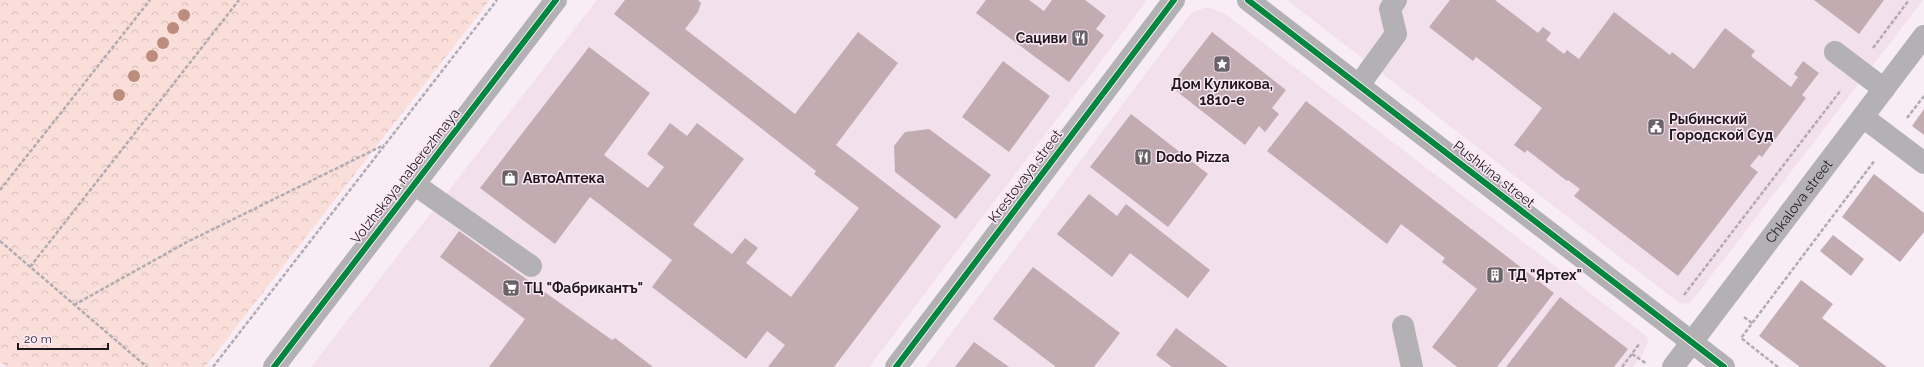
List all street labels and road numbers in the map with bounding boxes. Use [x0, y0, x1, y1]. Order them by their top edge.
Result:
street label: Volzhskaya naberezhnaya [347, 105, 463, 247]
street label: Krestovaya street [985, 126, 1065, 225]
street label: Pushkina street [1450, 137, 1538, 211]
street label: Chkalova street [1762, 156, 1836, 246]

